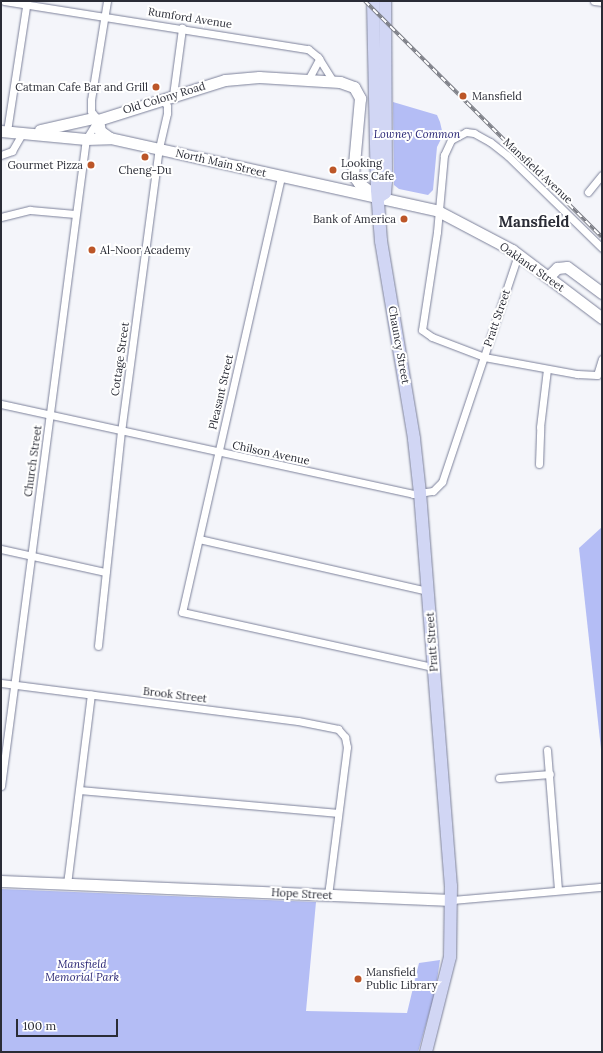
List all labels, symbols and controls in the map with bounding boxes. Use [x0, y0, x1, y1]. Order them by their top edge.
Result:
street label: Rumford Avenue [147, 5, 233, 31]
street label: Old Colony Road [121, 79, 207, 117]
place label: Catman Cafe Bar and Grill [15, 80, 148, 94]
marker: Catman Cafe Bar and Grill [151, 82, 161, 92]
place label: Mansfield [472, 89, 522, 103]
marker: Mansfield [457, 90, 469, 102]
park label: Lowney Common [374, 127, 460, 141]
street label: Mansfield Avenue [501, 135, 575, 207]
street label: North Main Street [174, 146, 268, 180]
marker: Cheng-Du [140, 152, 150, 162]
place label: Looking Glass Cafe [341, 157, 394, 183]
place label: Gourmet Pizza [7, 158, 83, 172]
marker: Gourmet Pizza [86, 160, 96, 170]
place label: Cheng-Du [119, 163, 171, 177]
marker: Looking Glass Cafe [328, 165, 338, 175]
place label: Bank of America [313, 212, 396, 226]
district label: Mansfield [499, 213, 569, 231]
marker: Bank of America [399, 214, 409, 224]
street label: Oakland Street [497, 240, 567, 294]
place label: Al-Noor Academy [100, 243, 190, 257]
marker: Al-Noor Academy [87, 245, 97, 255]
street label: Pratt Street [481, 288, 513, 348]
street label: Chauncy Street [386, 305, 412, 385]
street label: Cottage Street [108, 321, 132, 397]
street label: Pleasant Street [206, 353, 236, 431]
street label: Church Street [21, 424, 45, 498]
street label: Chilson Avenue [231, 438, 311, 468]
street label: Pratt Street [423, 612, 441, 672]
street label: Brook Street [142, 685, 208, 705]
street label: Hope Street [271, 886, 333, 902]
park label: Mansfield Memorial Park [45, 958, 119, 984]
place label: Mansfield Public Library [366, 966, 437, 992]
marker: Mansfield Public Library [353, 974, 363, 984]
scale bar [18, 1011, 120, 1037]
text: 100 m [23, 1018, 56, 1033]

